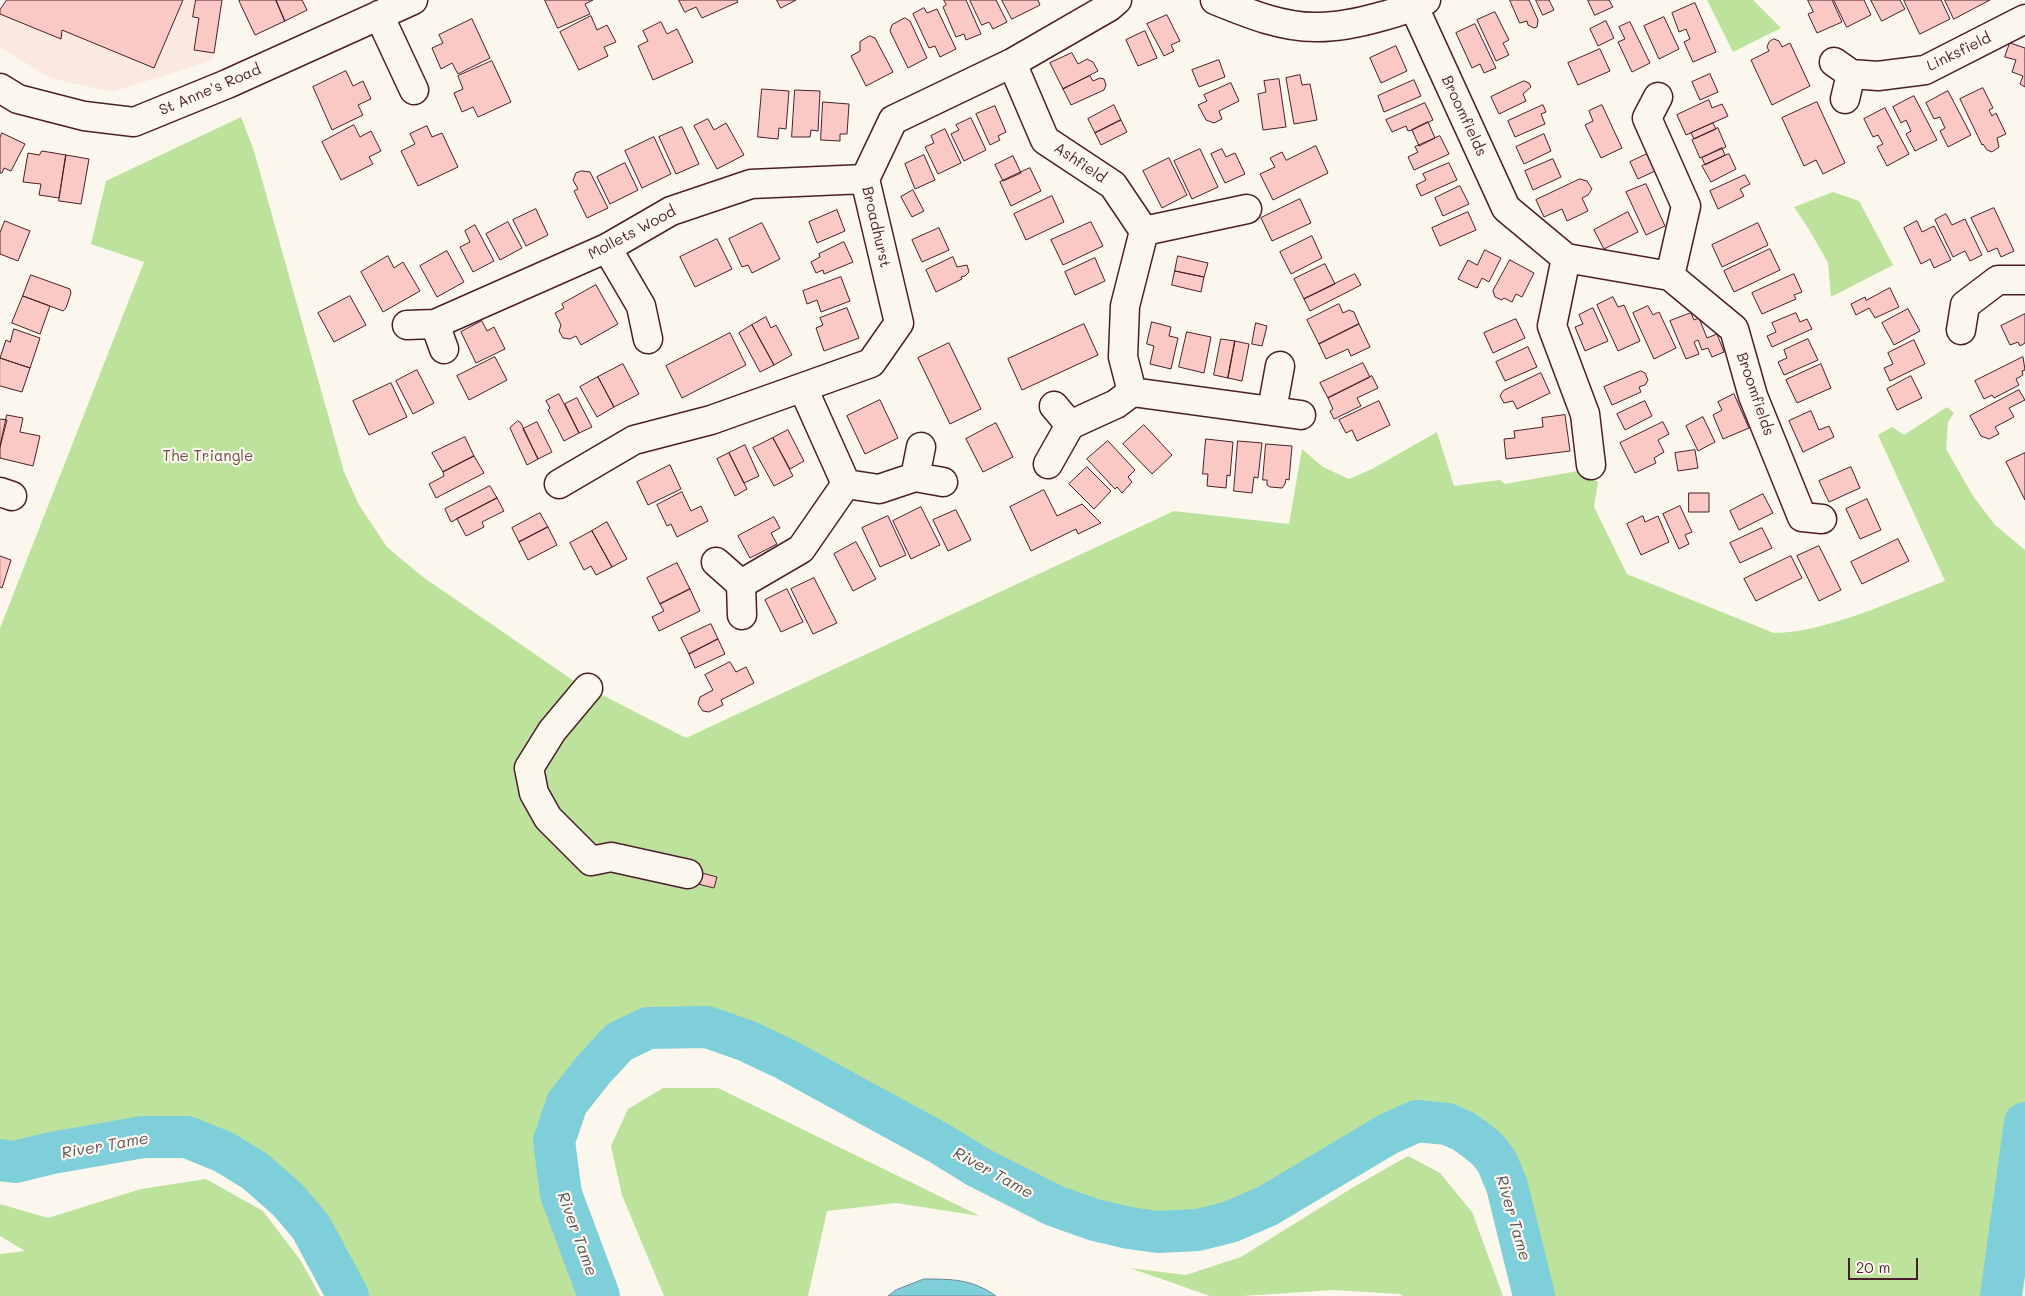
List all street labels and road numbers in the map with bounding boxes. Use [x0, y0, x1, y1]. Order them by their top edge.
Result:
street label: Linksfield [1924, 29, 1994, 75]
street label: St Anne's Road [156, 60, 264, 120]
street label: Broomfields [1437, 73, 1491, 159]
street label: Ashfield [1050, 139, 1110, 187]
street label: Broadhurst [858, 185, 894, 269]
street label: Mollets Wood [585, 202, 679, 264]
street label: Broomfields [1732, 350, 1778, 438]

